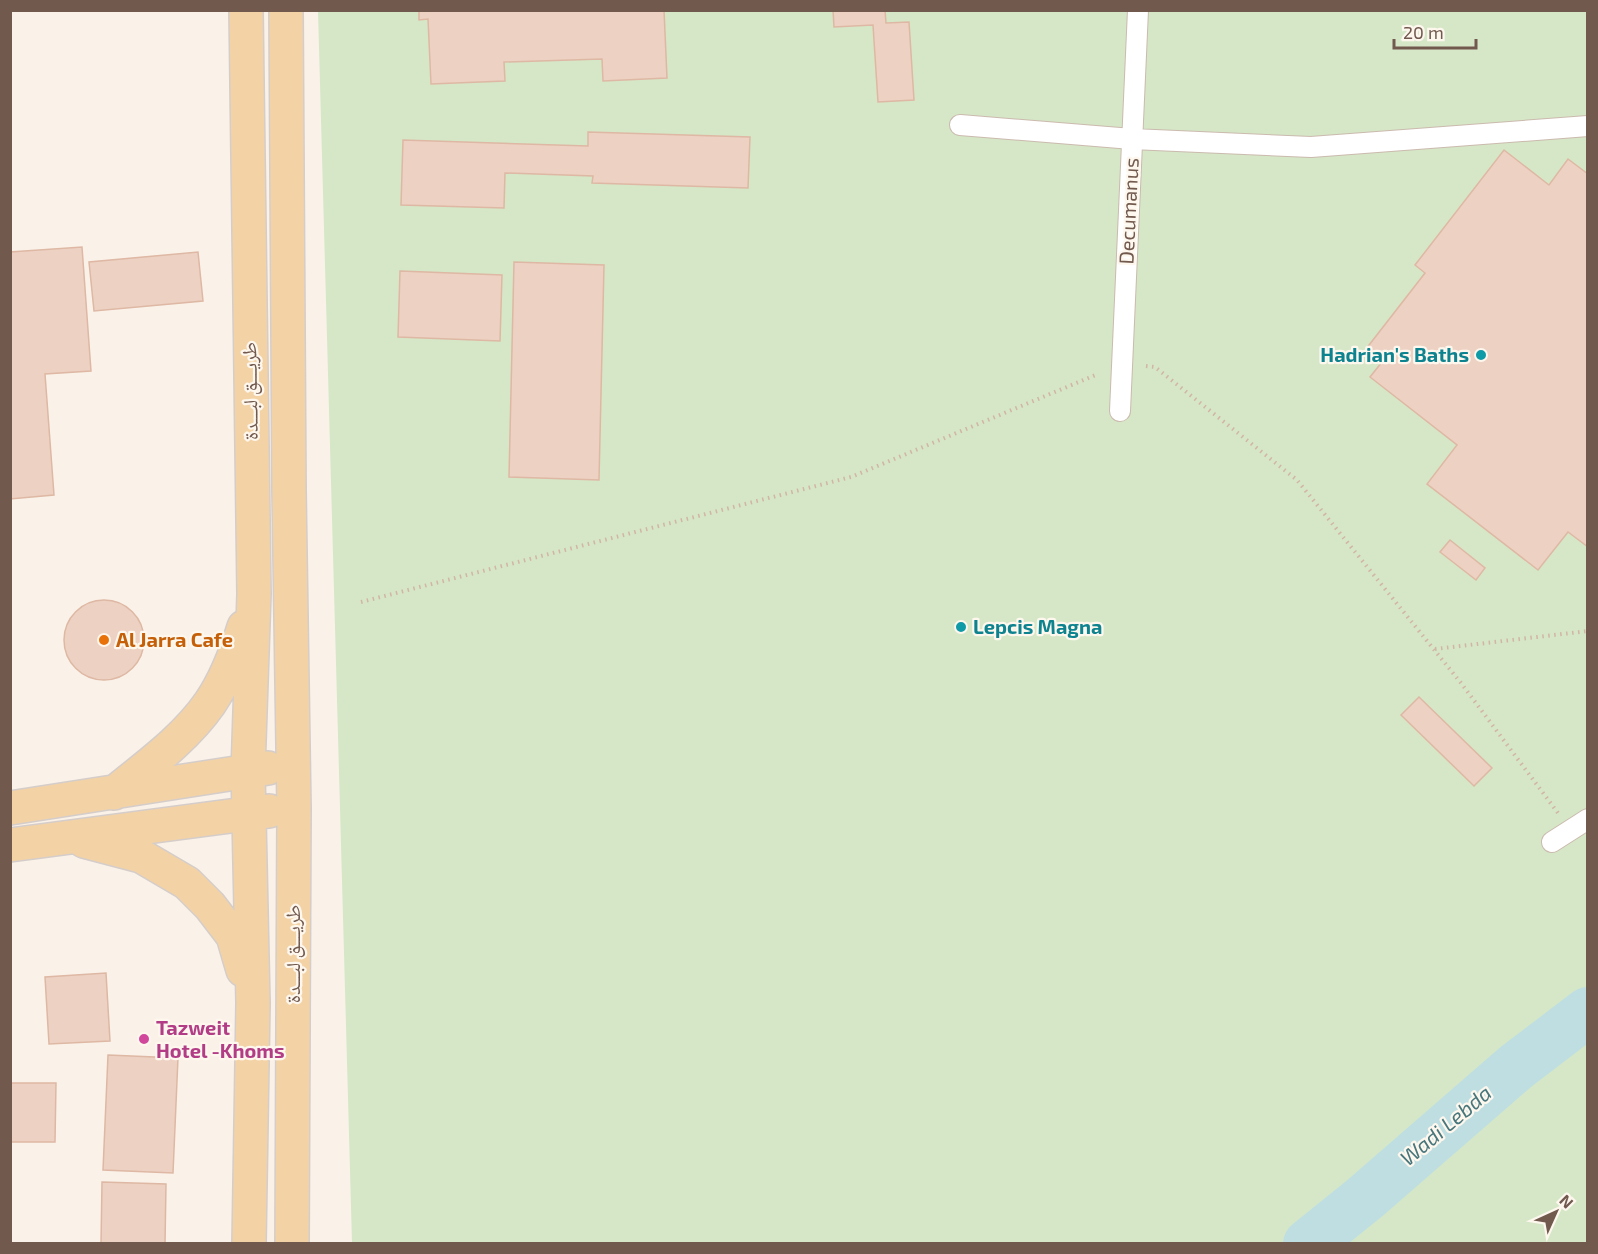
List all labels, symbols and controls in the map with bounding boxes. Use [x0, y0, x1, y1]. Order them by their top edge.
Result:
scale bar [1394, 12, 1476, 50]
text: 20 m [1403, 21, 1444, 43]
street label: Decumanus [1113, 157, 1143, 265]
street label: طريـــق لبـــدة [236, 342, 263, 440]
place label: Hadrian's Baths [1320, 342, 1469, 366]
marker: Hadrian's Baths [1474, 348, 1488, 362]
place label: Lepcis Magna [973, 614, 1102, 638]
marker: Lepcis Magna [954, 620, 968, 634]
place label: Al Jarra Cafe [116, 627, 233, 651]
marker: Al Jarra Cafe [97, 633, 111, 647]
street label: طريـــق لبـــدة [280, 905, 305, 1003]
place label: Tazweit Hotel -Khoms [156, 1015, 285, 1062]
marker: Tazweit Hotel -Khoms [137, 1032, 151, 1046]
water label: Wadi Lebda [1394, 1080, 1496, 1170]
north arrow [1526, 1182, 1586, 1242]
text: N [1556, 1190, 1578, 1212]

